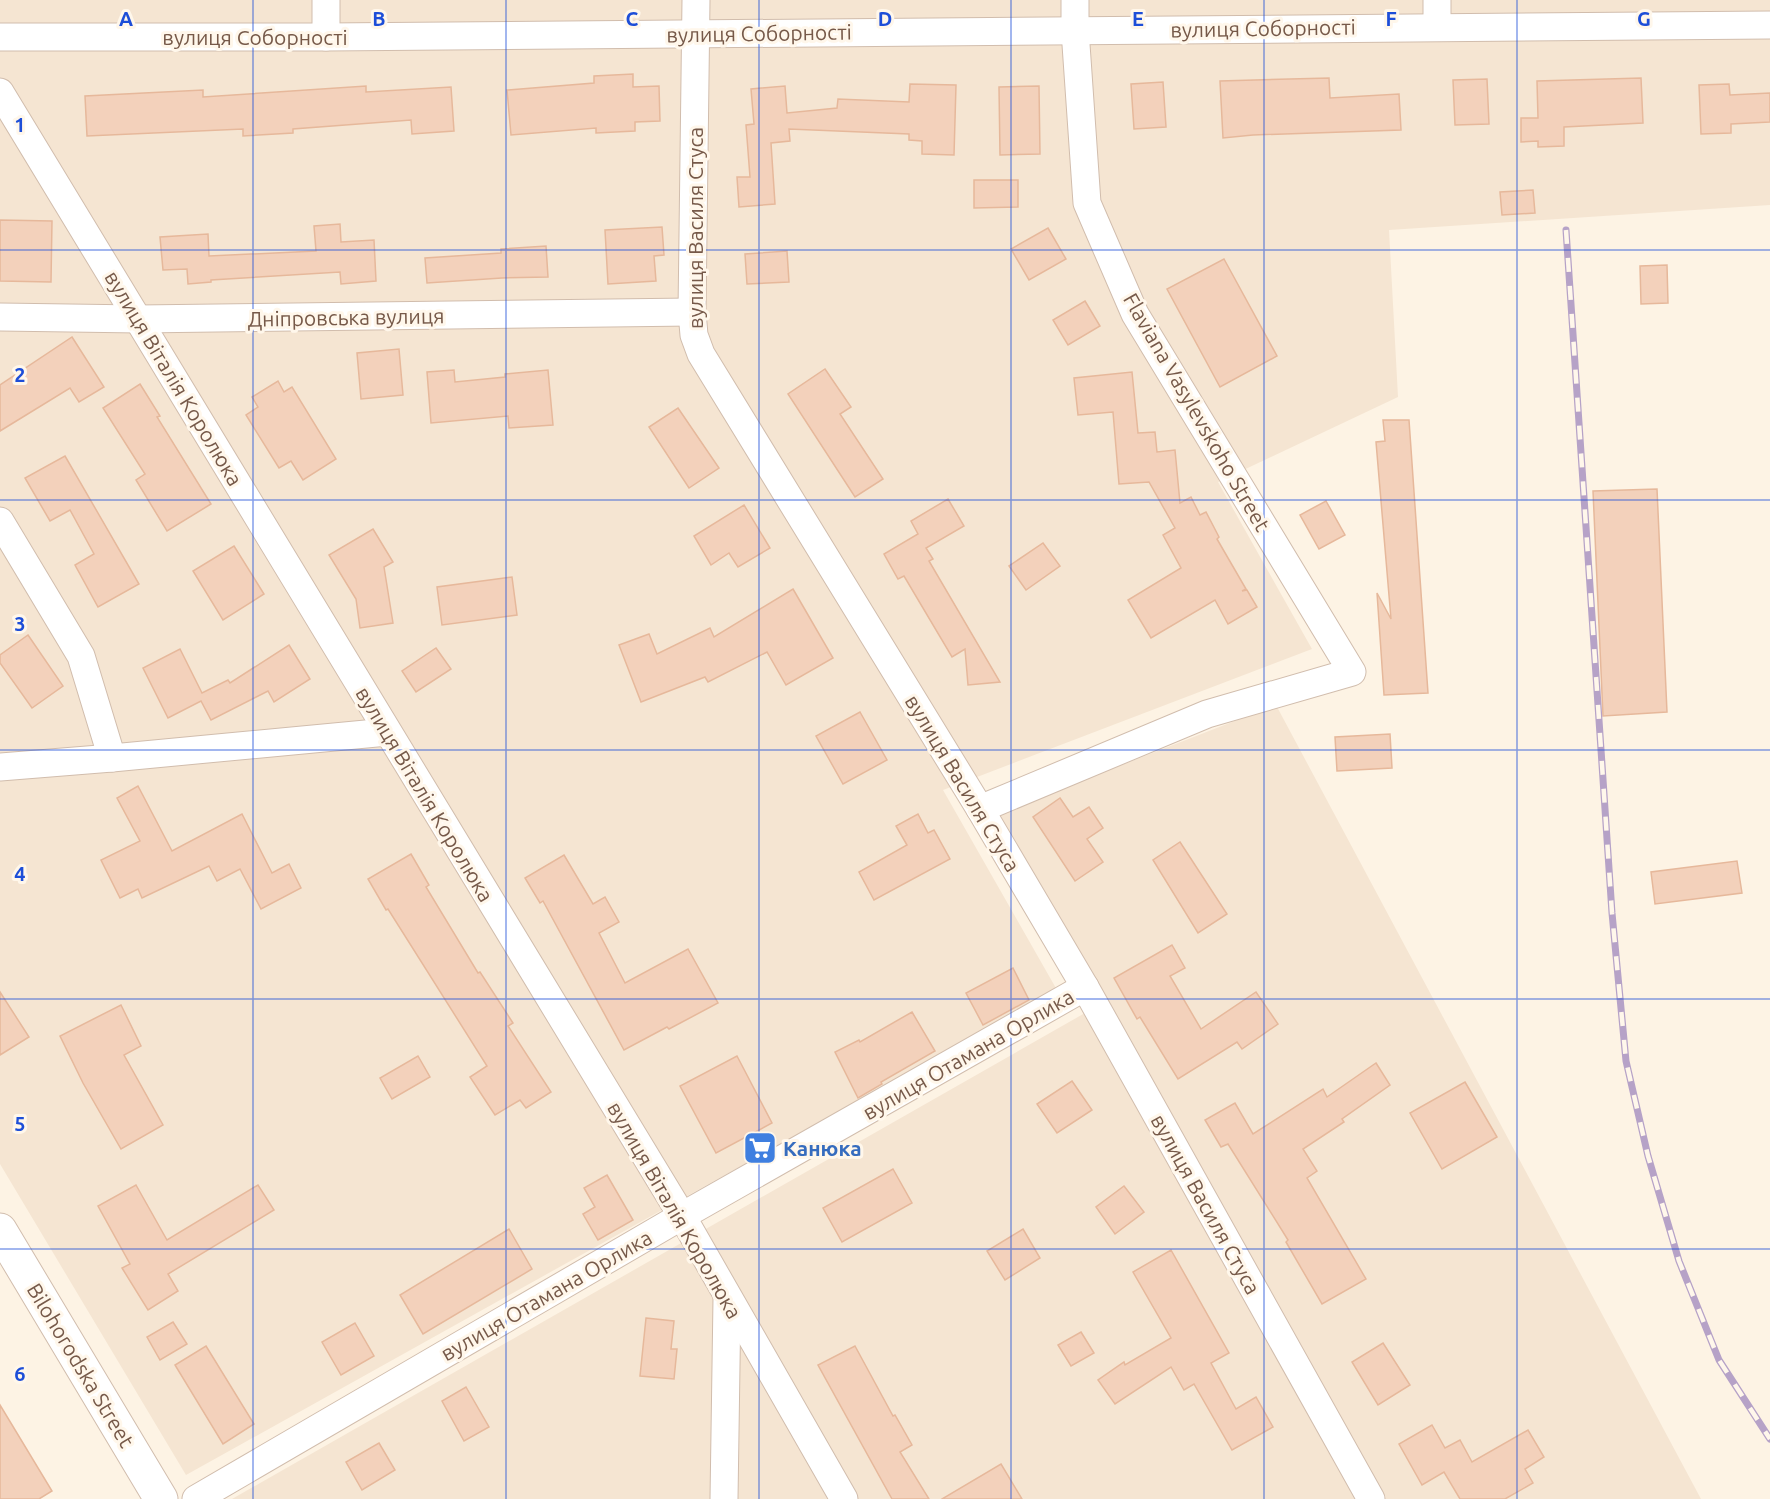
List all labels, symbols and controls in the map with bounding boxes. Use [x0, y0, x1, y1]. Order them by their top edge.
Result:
text: A [119, 7, 133, 30]
text: B [372, 7, 386, 30]
text: C [626, 7, 639, 30]
text: D [878, 7, 892, 30]
text: E [1132, 7, 1144, 30]
text: F [1385, 7, 1397, 30]
text: G [1637, 7, 1651, 30]
street label: вулиця Соборності [1170, 14, 1356, 42]
street label: вулиця Соборності [666, 19, 852, 47]
street label: вулиця Соборності [162, 25, 348, 49]
text: 1 [14, 113, 26, 136]
street label: вулиця Василя Стуса [683, 127, 707, 329]
street label: вулиця Віталія Королюка [100, 266, 248, 490]
street label: Flaviana Vasylevskoho Street [1119, 289, 1275, 535]
street label: Дніпровська вулиця [247, 303, 445, 331]
text: 2 [14, 363, 26, 386]
text: 3 [14, 612, 26, 635]
street label: вулиця Віталія Королюка [351, 682, 499, 906]
street label: вулиця Василя Стуса [901, 690, 1025, 876]
text: 4 [14, 862, 26, 885]
street label: вулиця Отамана Орлика [858, 984, 1078, 1124]
street label: вулиця Віталія Королюка [603, 1097, 747, 1323]
street label: вулиця Василя Стуса [1147, 1110, 1265, 1298]
text: 5 [14, 1112, 26, 1135]
supermarket icon: Канюка [742, 1130, 778, 1166]
place label: Канюка [783, 1136, 862, 1160]
street label: вулиця Отамана Орлика [436, 1225, 656, 1365]
street label: Bilohorodska Street [23, 1279, 139, 1451]
text: 6 [14, 1362, 26, 1385]

